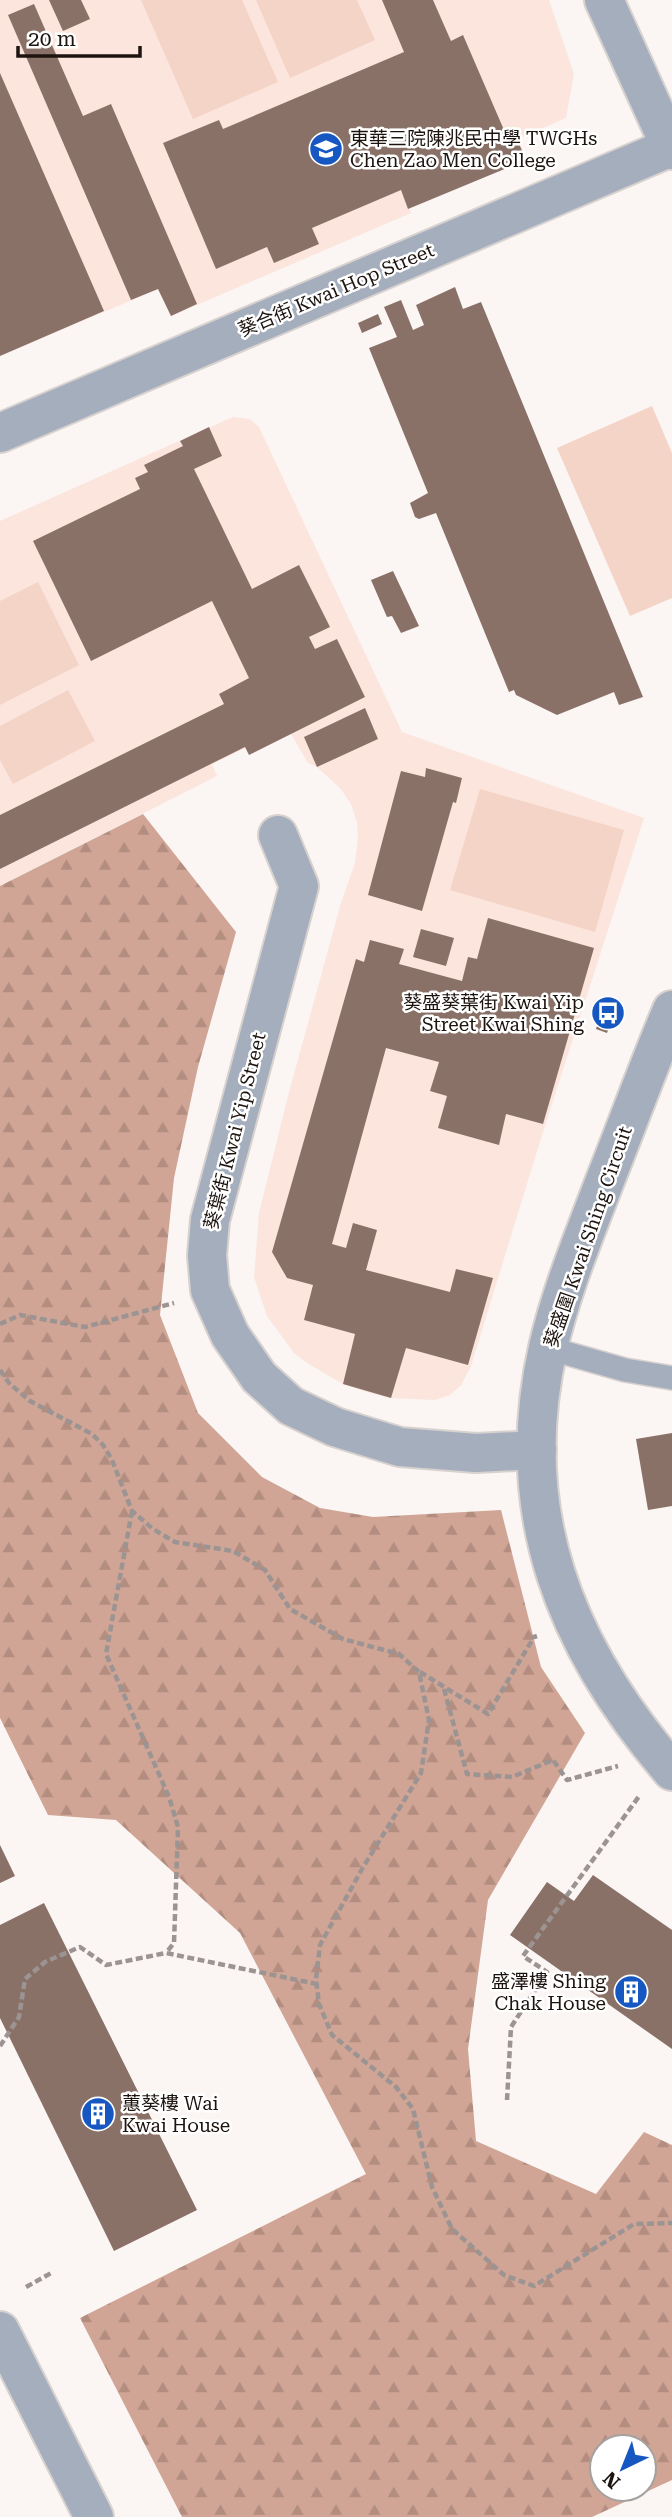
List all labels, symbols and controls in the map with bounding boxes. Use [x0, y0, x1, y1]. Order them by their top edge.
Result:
scale bar [18, 14, 140, 58]
text: 20 m [28, 27, 76, 51]
place label: 東華三院陳兆民中學 TWGHs Chen Zao Men College [350, 127, 597, 172]
school or university icon: 東華三院陳兆民中學 TWGHs Chen Zao Men College [307, 130, 345, 168]
street label: 葵合街 Kwai Hop Street [235, 238, 437, 342]
place label: 葵盛葵葉街 Kwai Yip Street Kwai Shing [403, 991, 584, 1036]
bus stop icon: 葵盛葵葉街 Kwai Yip Street Kwai Shing [589, 994, 627, 1032]
street label: 葵葉街 Kwai Yip Street [199, 1030, 271, 1232]
street label: 葵盛圍 Kwai Shing Circuit [539, 1123, 637, 1351]
place label: 盛澤樓 Shing Chak House [491, 1970, 606, 2015]
building icon: 盛澤樓 Shing Chak House [612, 1973, 650, 2011]
place label: 蕙葵樓 Wai Kwai House [122, 2092, 230, 2137]
building icon: 蕙葵樓 Wai Kwai House [79, 2095, 117, 2133]
north arrow [588, 2433, 658, 2503]
text: N [598, 2466, 625, 2493]

